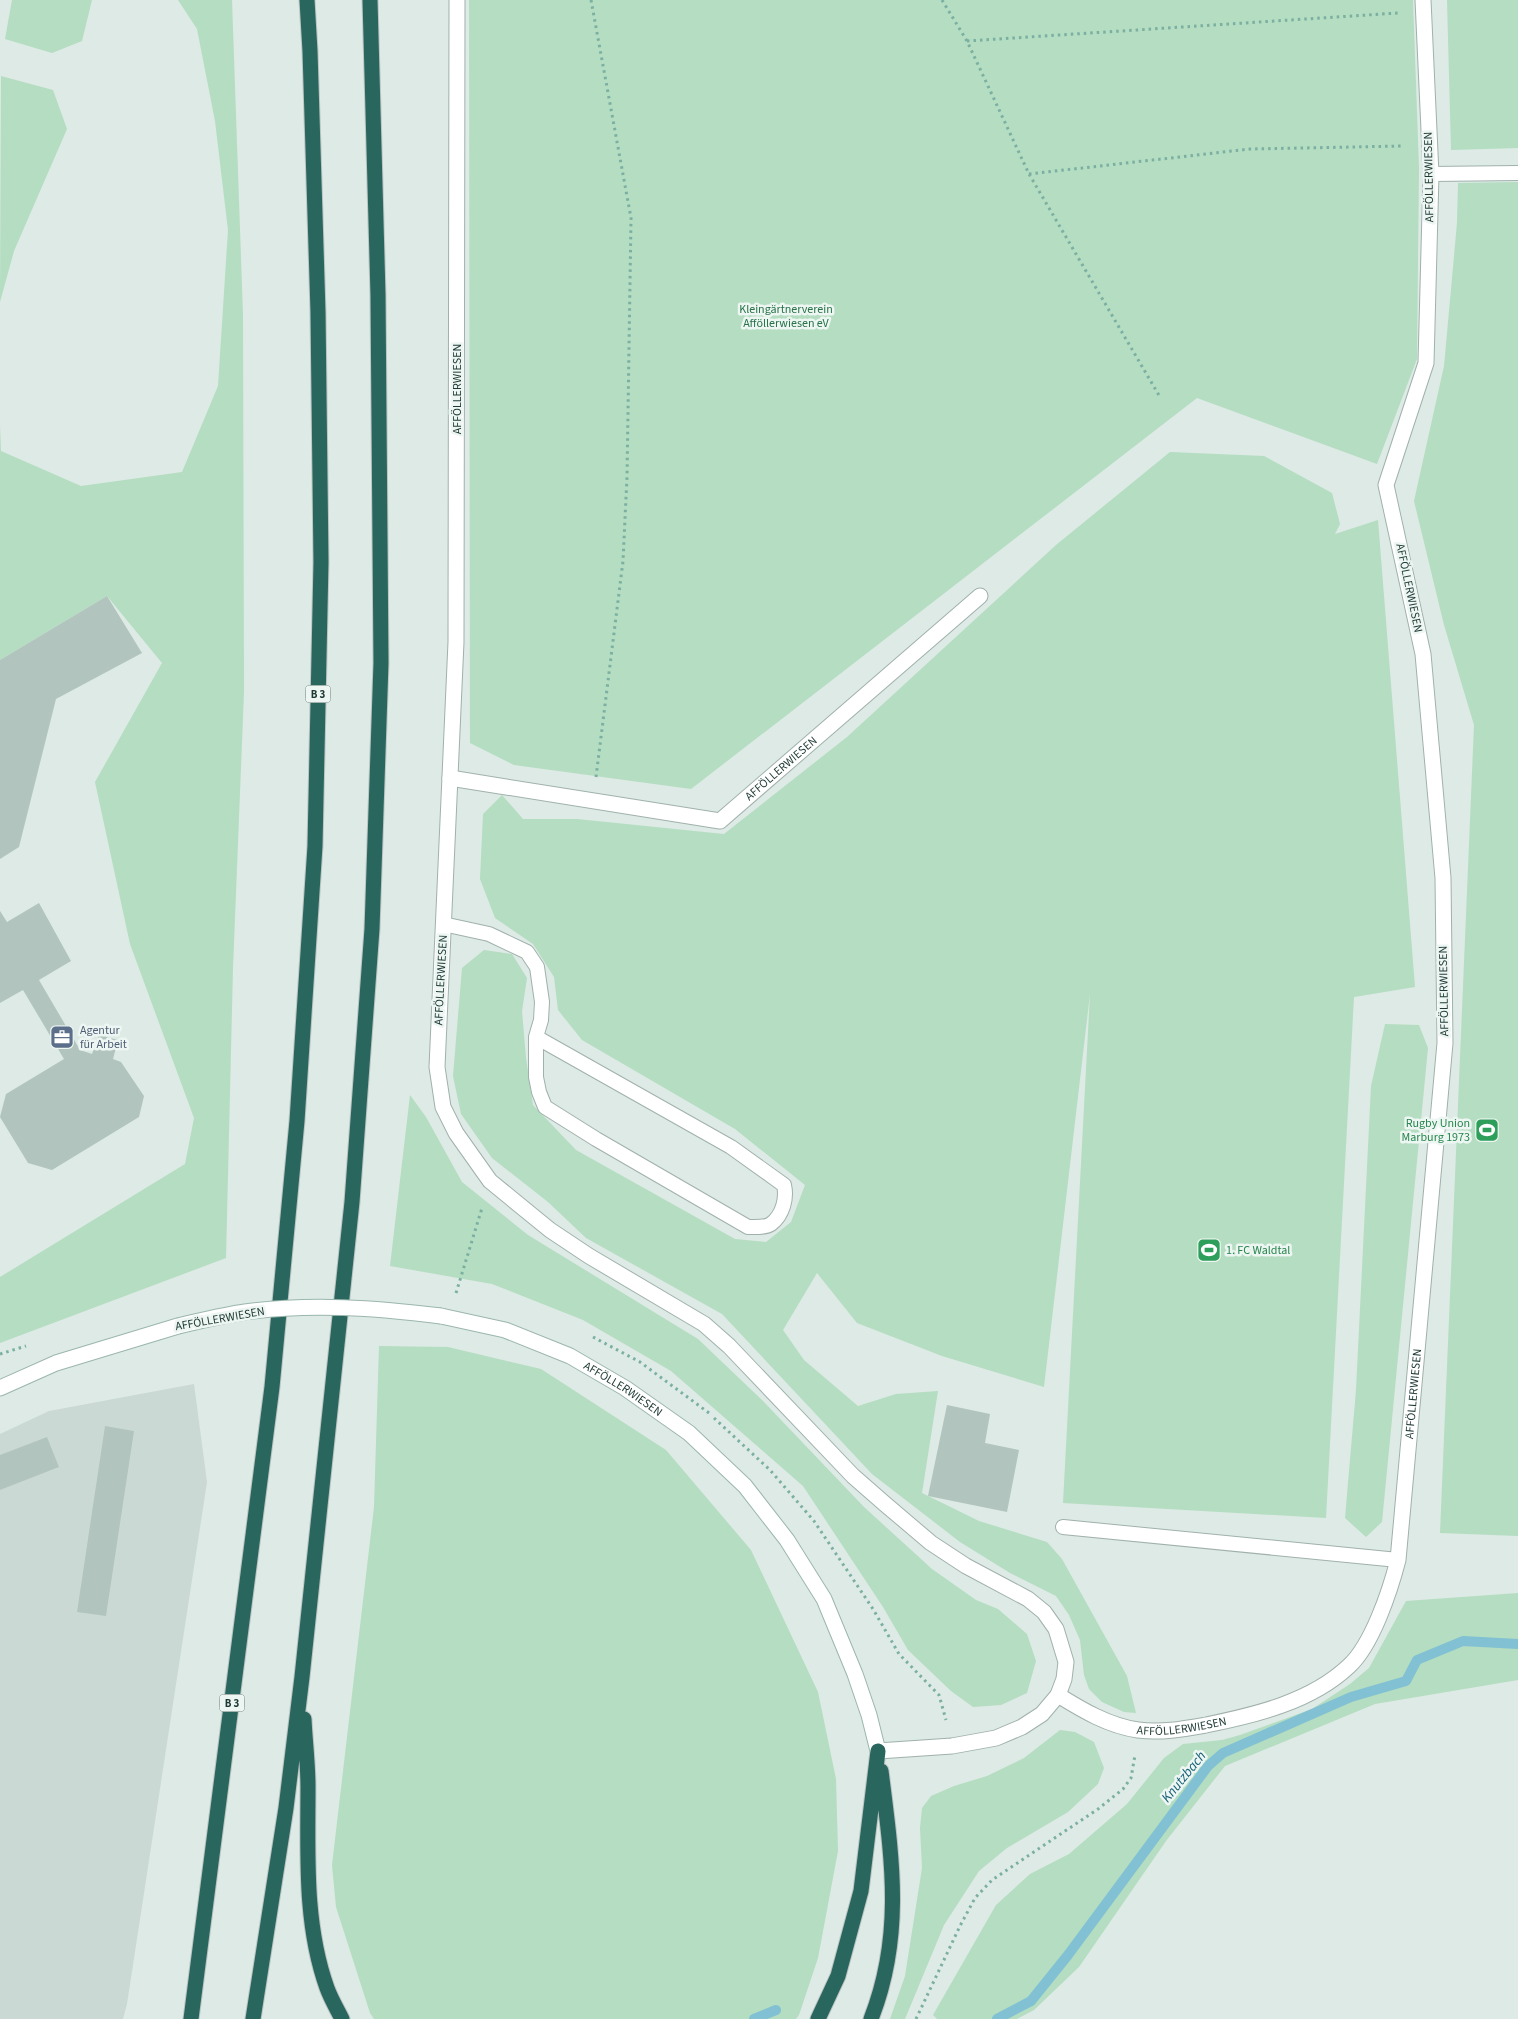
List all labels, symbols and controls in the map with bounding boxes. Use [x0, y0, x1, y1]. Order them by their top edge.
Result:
street label: AFFÖLLERWIESEN [1420, 132, 1438, 222]
park label: Kleingärtnerverein Afföllerwiesen eV [739, 301, 833, 332]
street label: AFFÖLLERWIESEN [449, 344, 466, 434]
street label: AFFÖLLERWIESEN [1391, 542, 1427, 634]
road number: B 3 [306, 686, 330, 702]
street label: AFFÖLLERWIESEN [741, 732, 821, 804]
street label: AFFÖLLERWIESEN [430, 934, 452, 1026]
street label: AFFÖLLERWIESEN [1435, 946, 1453, 1036]
place label: Agentur für Arbeit [80, 1022, 127, 1053]
office icon: Agentur für Arbeit [49, 1024, 75, 1050]
place label: Rugby Union Marburg 1973 [1402, 1115, 1470, 1146]
sports icon: Rugby Union Marburg 1973 [1474, 1117, 1500, 1143]
sports icon: 1. FC Waldtal [1196, 1237, 1222, 1263]
place label: 1. FC Waldtal [1226, 1242, 1290, 1259]
street label: AFFÖLLERWIESEN [174, 1303, 266, 1335]
street label: AFFÖLLERWIESEN [1401, 1348, 1426, 1440]
street label: AFFÖLLERWIESEN [581, 1357, 666, 1420]
road number: B 3 [220, 1695, 244, 1712]
street label: AFFÖLLERWIESEN [1136, 1712, 1228, 1740]
water label: Knutzbach [1157, 1747, 1211, 1807]

